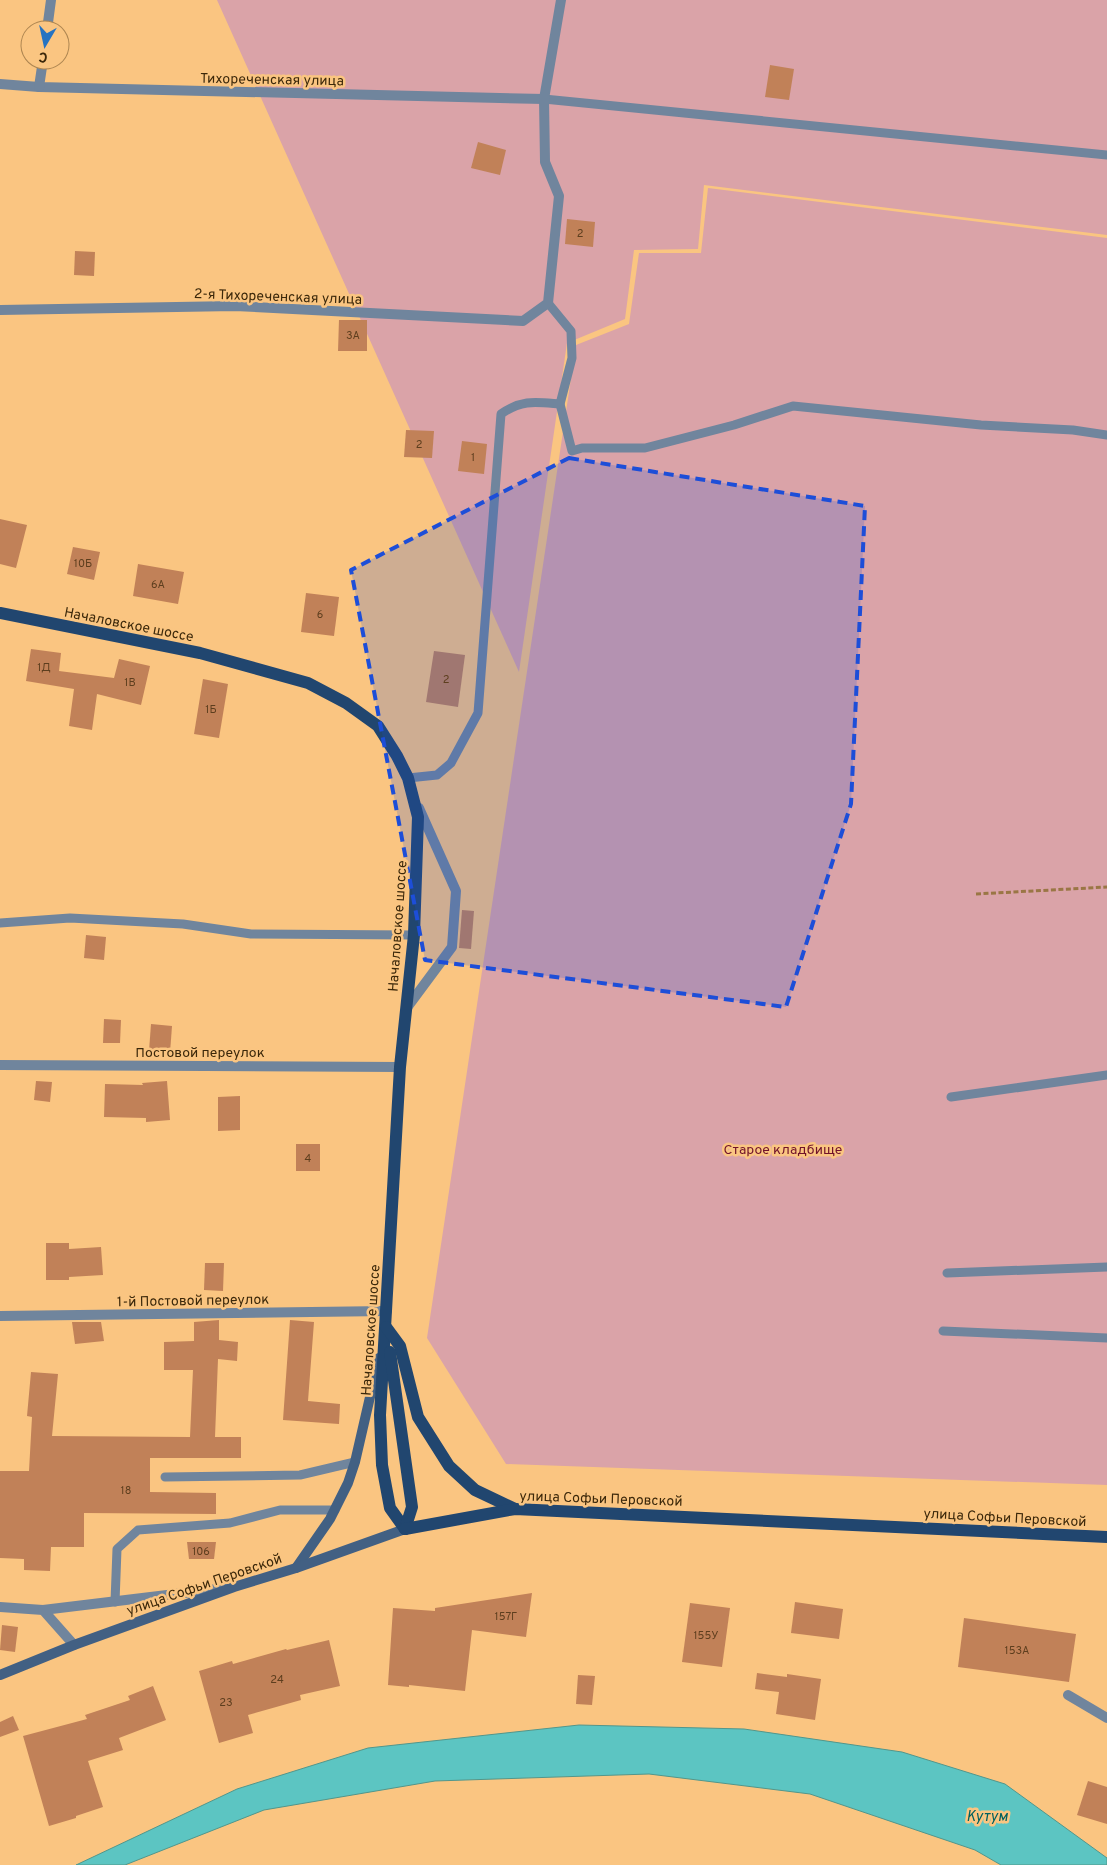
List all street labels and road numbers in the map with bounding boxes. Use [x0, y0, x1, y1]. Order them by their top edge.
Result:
street label: Тихореченская улица [200, 71, 344, 90]
street label: 2-я Тихореченская улица [194, 286, 362, 309]
street label: Началовское шоссе [63, 605, 195, 646]
street label: Началовское шоссе [385, 860, 412, 992]
street label: Постовой переулок [135, 1045, 265, 1062]
street label: Началовское шоссе [358, 1264, 385, 1396]
street label: 1-й Постовой переулок [117, 1292, 269, 1311]
street label: улица Софьи Перовской [519, 1488, 683, 1511]
street label: улица Софьи Перовской [923, 1506, 1087, 1531]
street label: улица Софьи Перовской [125, 1551, 284, 1620]

